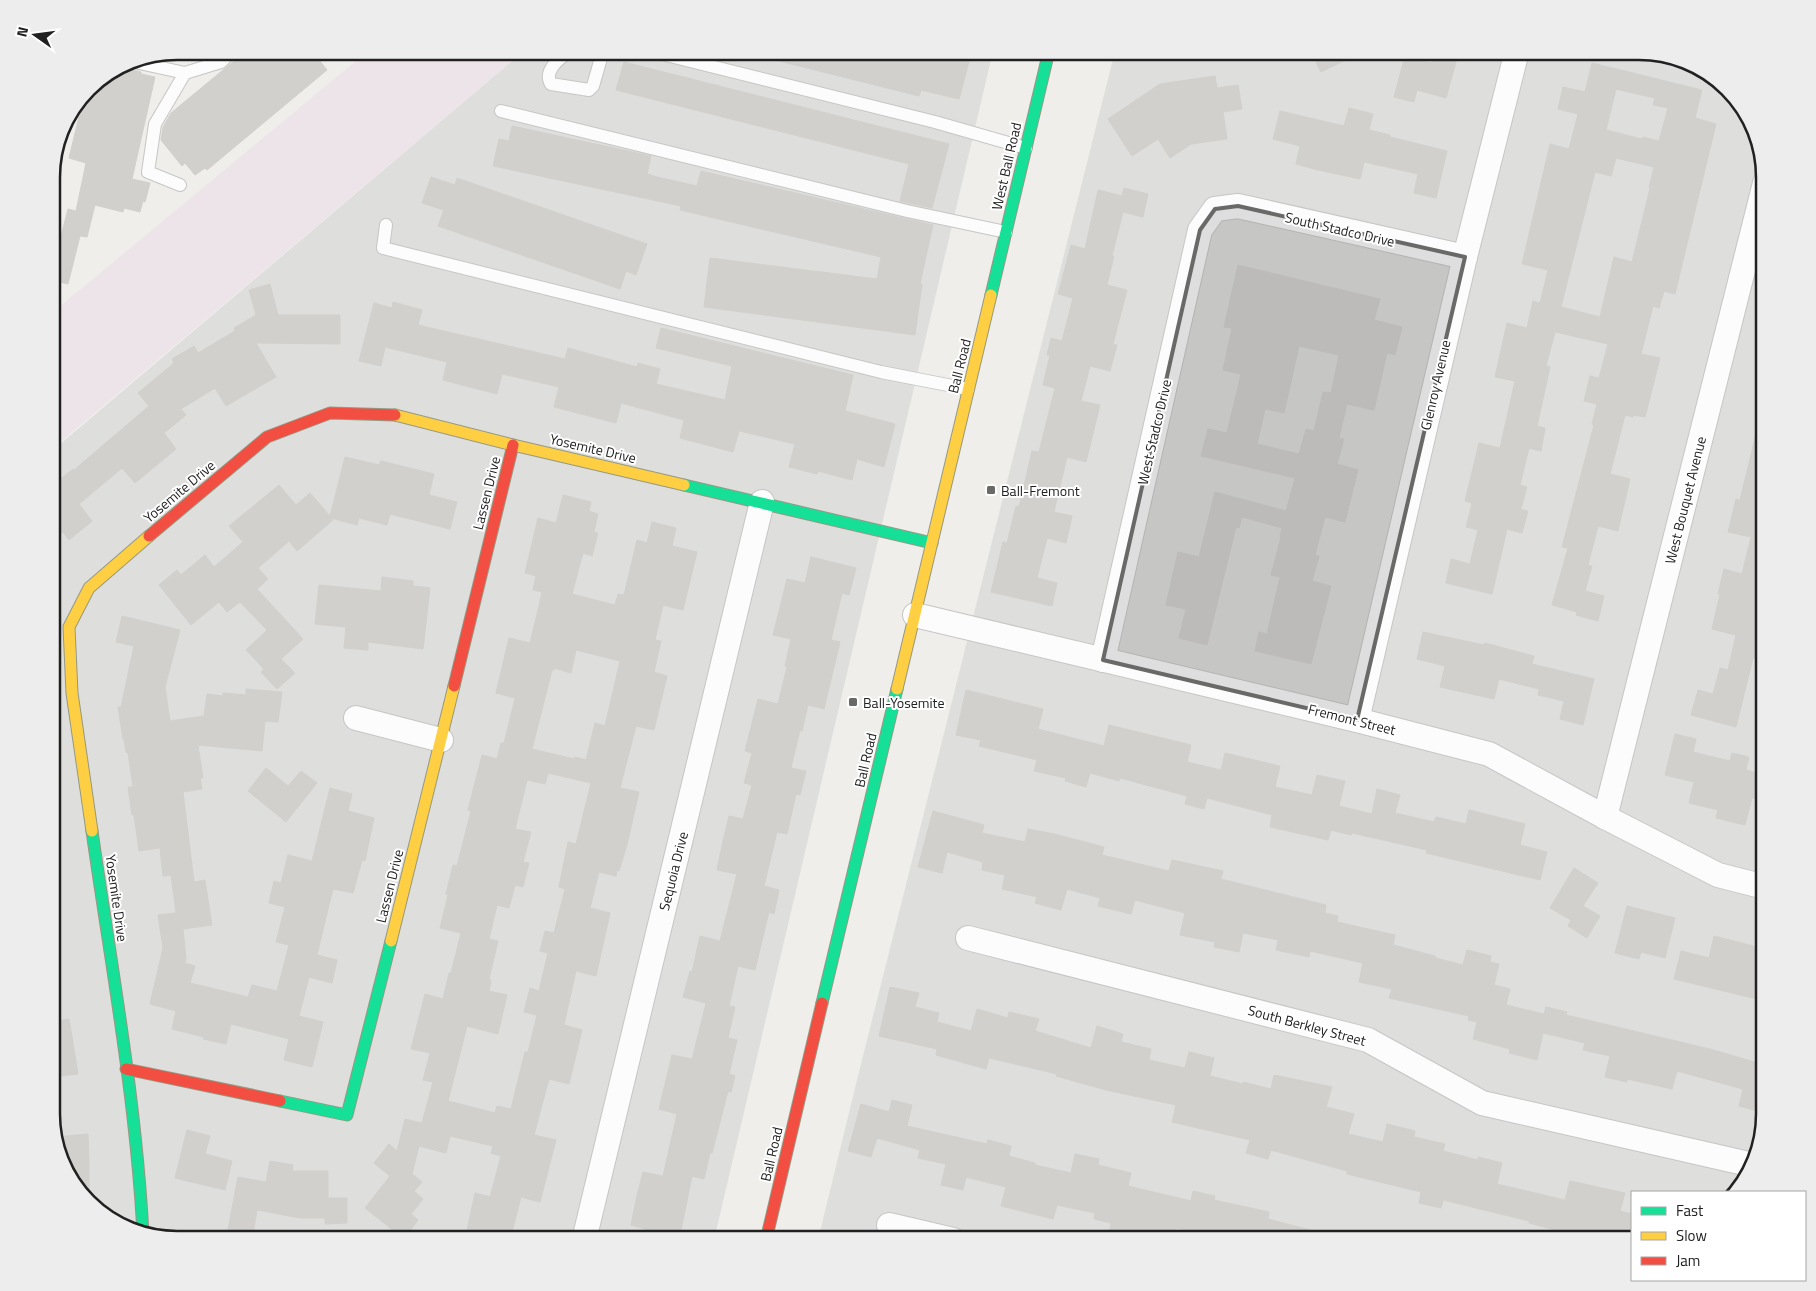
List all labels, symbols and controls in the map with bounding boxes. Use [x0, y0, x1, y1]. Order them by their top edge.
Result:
north arrow [10, 10, 60, 60]
text: N [11, 24, 33, 39]
street label: West Ball Road [986, 120, 1026, 212]
street label: South Stadco Drive [1283, 206, 1397, 252]
street label: Ball Road [942, 337, 976, 395]
street label: Glenroy Avenue [1414, 338, 1456, 432]
street label: West Stadco Drive [1132, 377, 1176, 487]
street label: Yosemite Drive [548, 428, 638, 468]
street label: West Bouquet Avenue [1659, 434, 1711, 566]
street label: Lassen Drive [467, 454, 505, 532]
street label: Yosemite Drive [139, 455, 219, 527]
place label: Ball-Fremont [1001, 480, 1080, 501]
marker: Ball-Fremont [985, 484, 997, 496]
place label: Ball-Yosemite [863, 692, 945, 713]
marker: Ball-Yosemite [847, 696, 859, 708]
street label: Fremont Street [1306, 698, 1398, 740]
street label: Ball Road [849, 731, 881, 789]
street label: Sequoia Drive [653, 829, 693, 913]
street label: Lassen Drive [370, 847, 408, 925]
street label: Yosemite Drive [100, 853, 134, 943]
street label: South Berkley Street [1246, 999, 1368, 1051]
street label: Ball Road [755, 1125, 787, 1183]
legend [1631, 1191, 1806, 1281]
text: Fast [1676, 1199, 1704, 1222]
text: Slow [1676, 1224, 1707, 1247]
text: Jam [1676, 1249, 1700, 1272]

